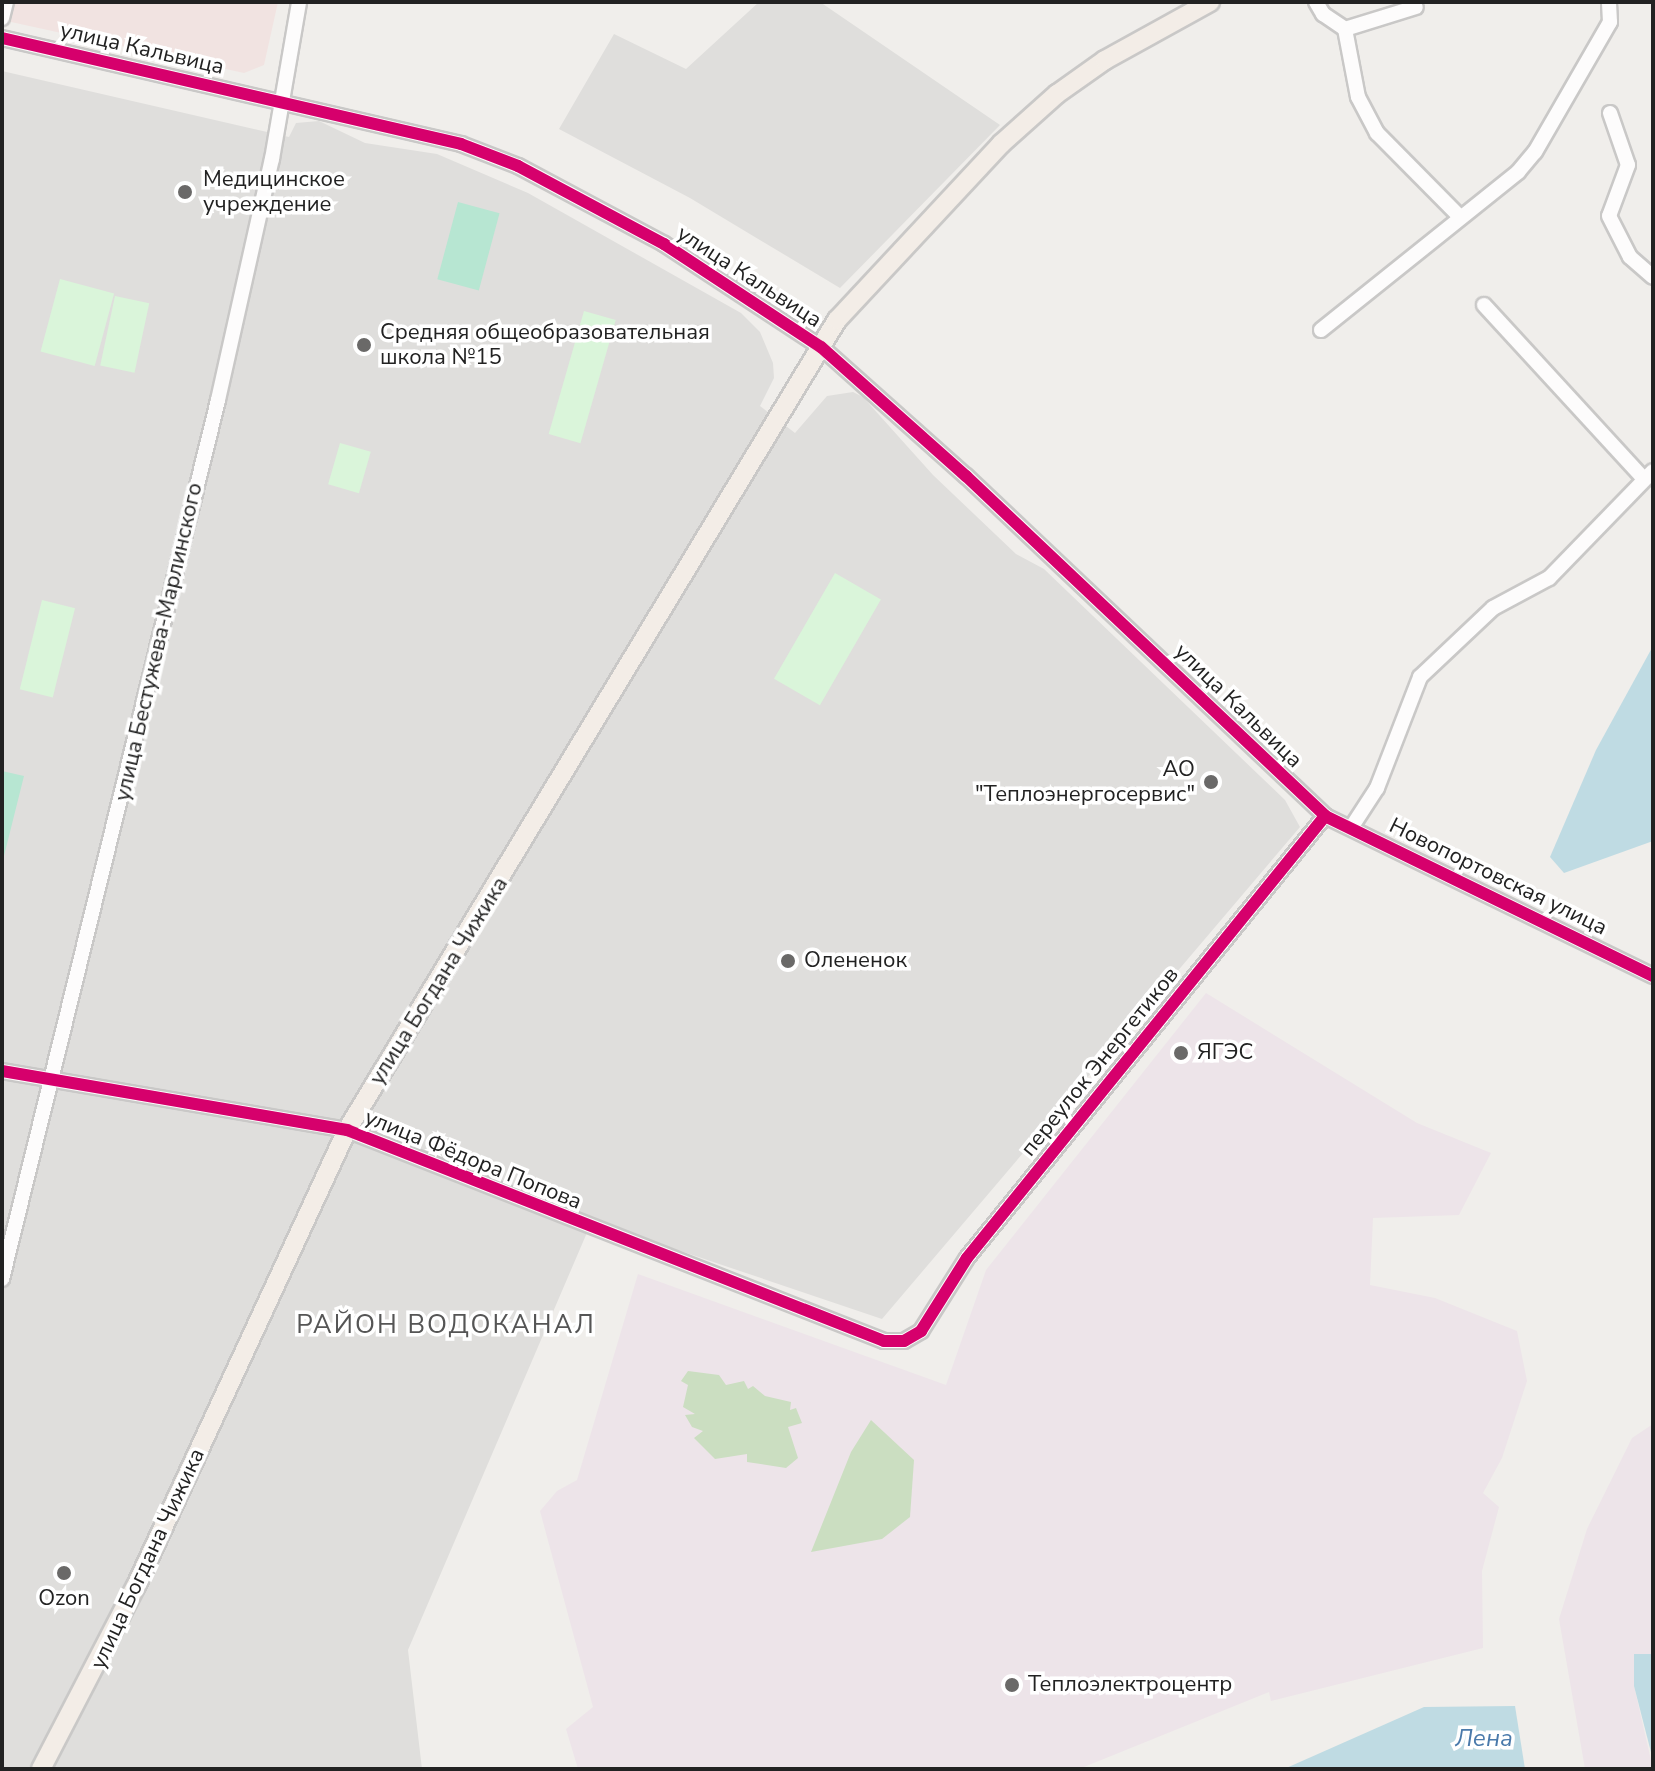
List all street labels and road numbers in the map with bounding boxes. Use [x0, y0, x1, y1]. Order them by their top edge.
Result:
street label: улица Кальвица [58, 17, 226, 81]
street label: улица Кальвица [672, 220, 826, 334]
street label: улица Бестужева-Марлинского [109, 480, 209, 804]
street label: улица Кальвица [1169, 638, 1307, 774]
street label: Новопортовская улица [1385, 813, 1611, 941]
street label: улица Богдана Чижика [364, 872, 514, 1090]
street label: переулок Энергетиков [1016, 962, 1184, 1162]
street label: улица Фёдора Попова [361, 1104, 585, 1216]
street label: улица Богдана Чижика [85, 1445, 211, 1673]

